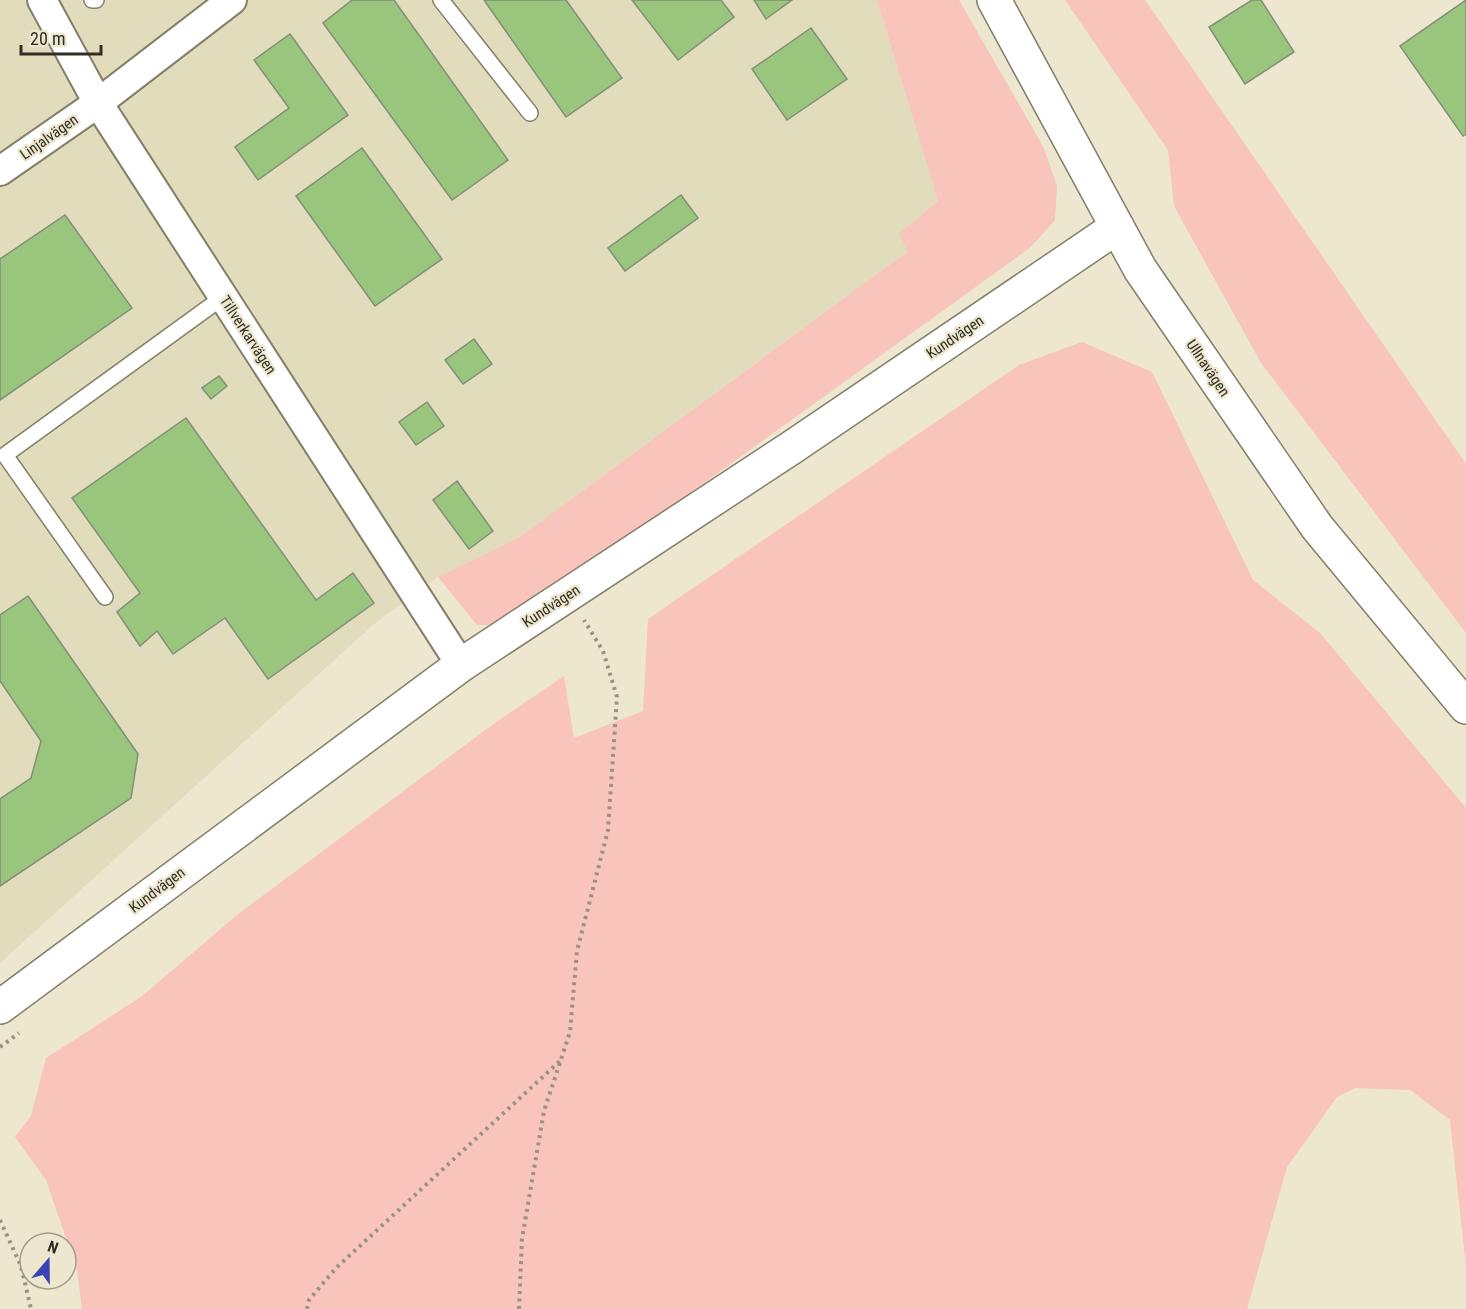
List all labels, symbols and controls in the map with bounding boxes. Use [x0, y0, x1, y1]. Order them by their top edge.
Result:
scale bar [21, 18, 100, 56]
text: 20 m [30, 28, 65, 49]
street label: Linjalvägen [16, 110, 82, 164]
street label: Tillverkarvägen [216, 292, 280, 378]
street label: Kundvägen [923, 311, 987, 363]
street label: Ullnavägen [1182, 336, 1234, 400]
street label: Kundvägen [519, 581, 583, 631]
street label: Kundvägen [126, 863, 188, 917]
north arrow [18, 1231, 78, 1291]
text: N [45, 1237, 61, 1258]

